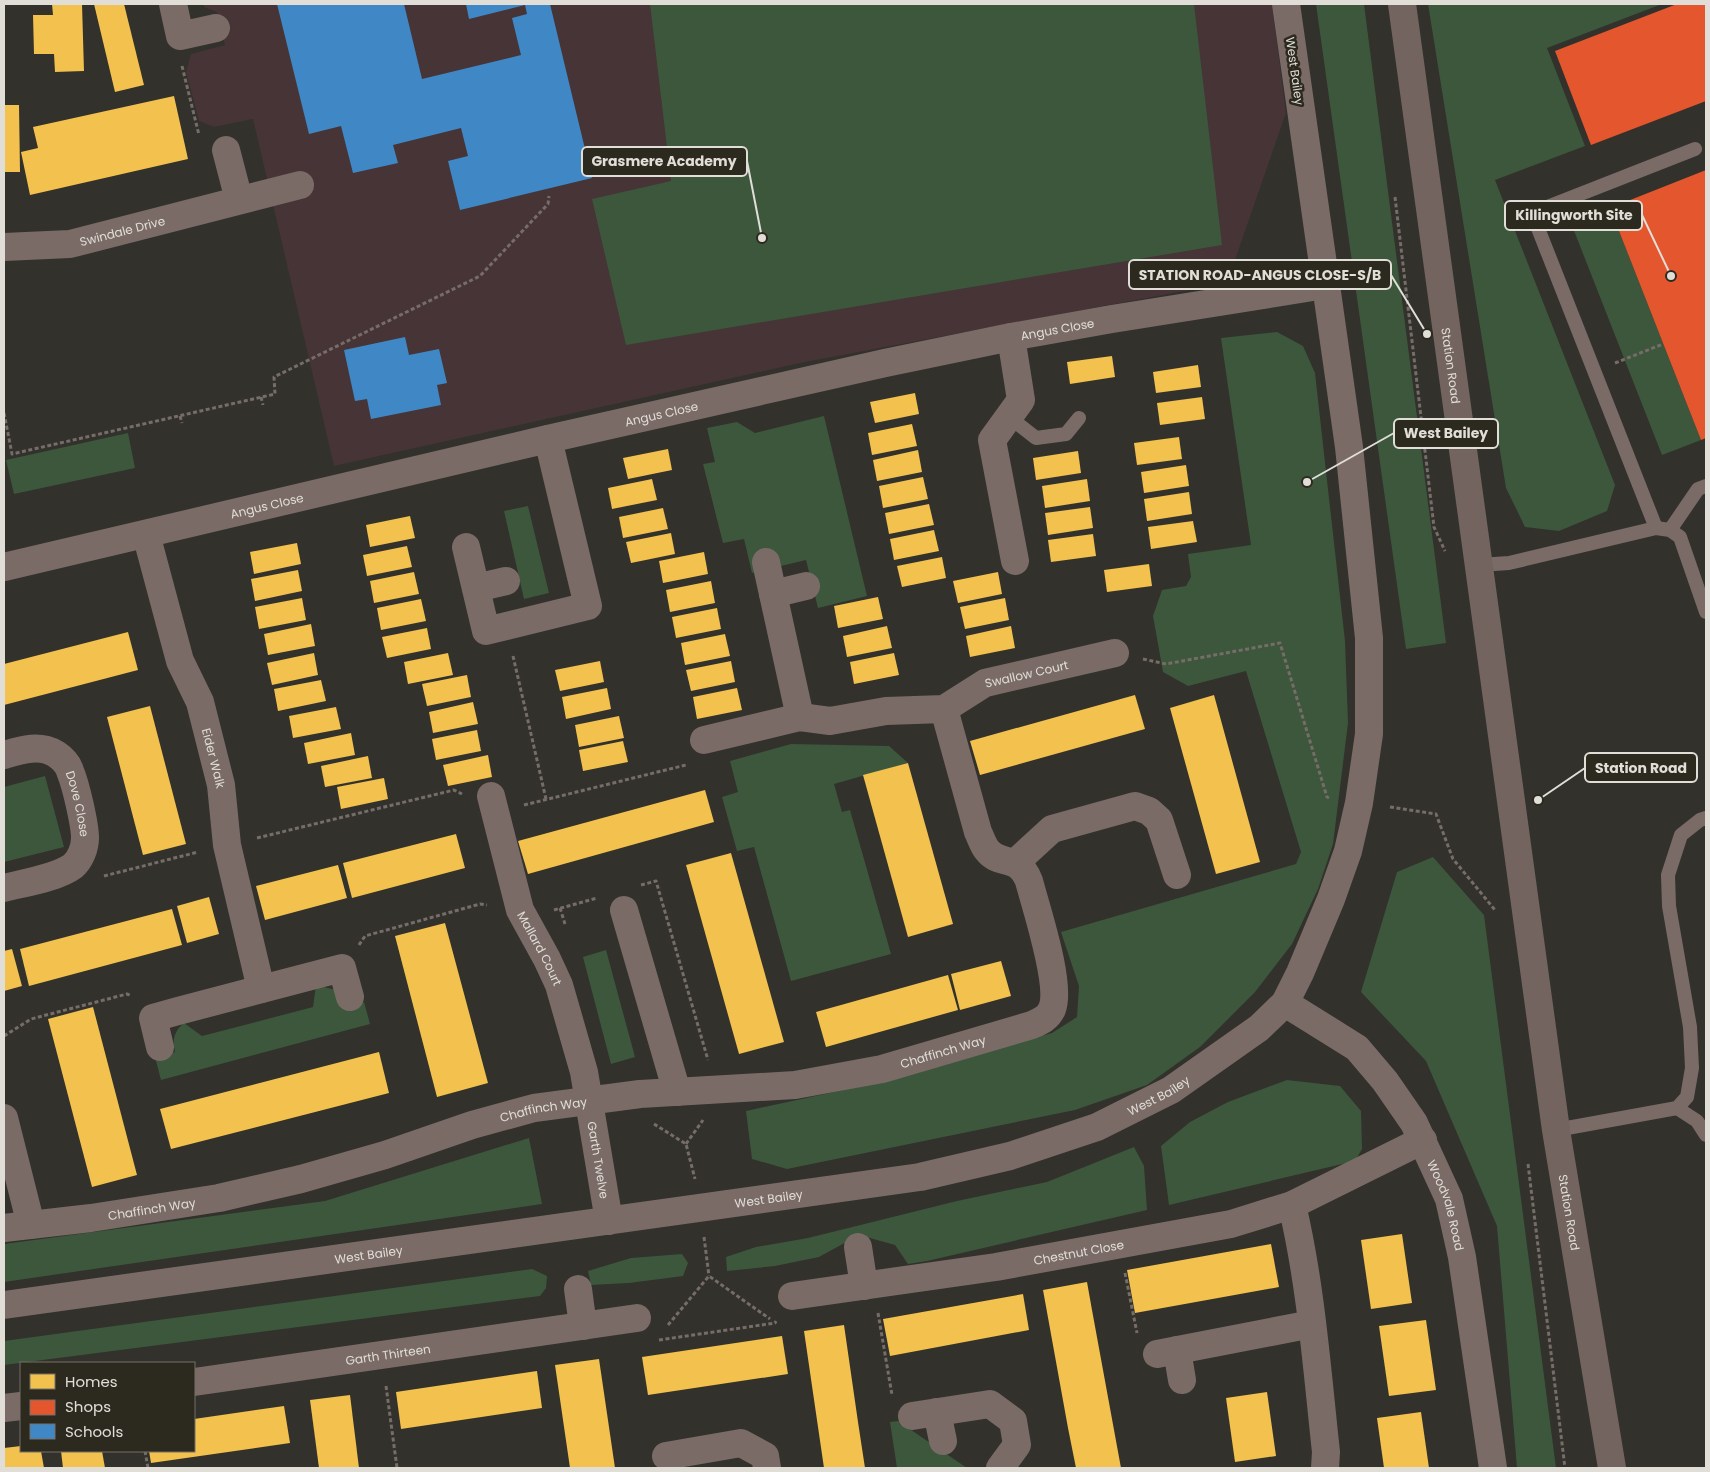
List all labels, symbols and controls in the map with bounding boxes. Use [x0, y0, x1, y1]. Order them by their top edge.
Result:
street label: West Bailey [1282, 36, 1308, 106]
callout: Grasmere Academy [582, 147, 747, 176]
text: Grasmere Academy [591, 151, 737, 171]
callout: Killingworth Site [1505, 201, 1642, 230]
text: Killingworth Site [1515, 205, 1633, 225]
street label: Swindale Drive [78, 211, 167, 250]
callout: STATION ROAD-ANGUS CLOSE-S/B [1129, 260, 1391, 289]
text: STATION ROAD-ANGUS CLOSE-S/B [1139, 265, 1381, 285]
street label: Angus Close [1019, 314, 1096, 344]
street label: Station Road [1438, 326, 1465, 405]
street label: Angus Close [623, 397, 700, 430]
callout: West Bailey [1394, 419, 1498, 448]
text: West Bailey [1404, 423, 1488, 443]
street label: Angus Close [229, 488, 305, 522]
street label: Swallow Court [983, 656, 1070, 691]
street label: Eider Walk [198, 726, 230, 791]
callout: Station Road [1585, 753, 1697, 782]
text: Station Road [1595, 758, 1687, 778]
street label: Dove Close [62, 768, 94, 838]
street label: Mallard Court [514, 908, 567, 988]
street label: Chaffinch Way [898, 1030, 988, 1072]
street label: West Bailey [1124, 1071, 1193, 1119]
street label: Chaffinch Way [498, 1093, 588, 1126]
street label: Garth Twelve [584, 1120, 614, 1200]
street label: Woodvale Road [1424, 1157, 1469, 1252]
street label: Station Road [1555, 1173, 1584, 1252]
street label: West Bailey [733, 1185, 804, 1211]
street label: Chaffinch Way [107, 1193, 197, 1224]
street label: Chestnut Close [1032, 1235, 1125, 1268]
street label: West Bailey [333, 1241, 404, 1267]
street label: Garth Thirteen [344, 1339, 432, 1369]
legend [20, 1362, 195, 1452]
text: Homes [65, 1371, 118, 1392]
text: Shops [65, 1396, 111, 1417]
text: Schools [65, 1421, 123, 1442]

